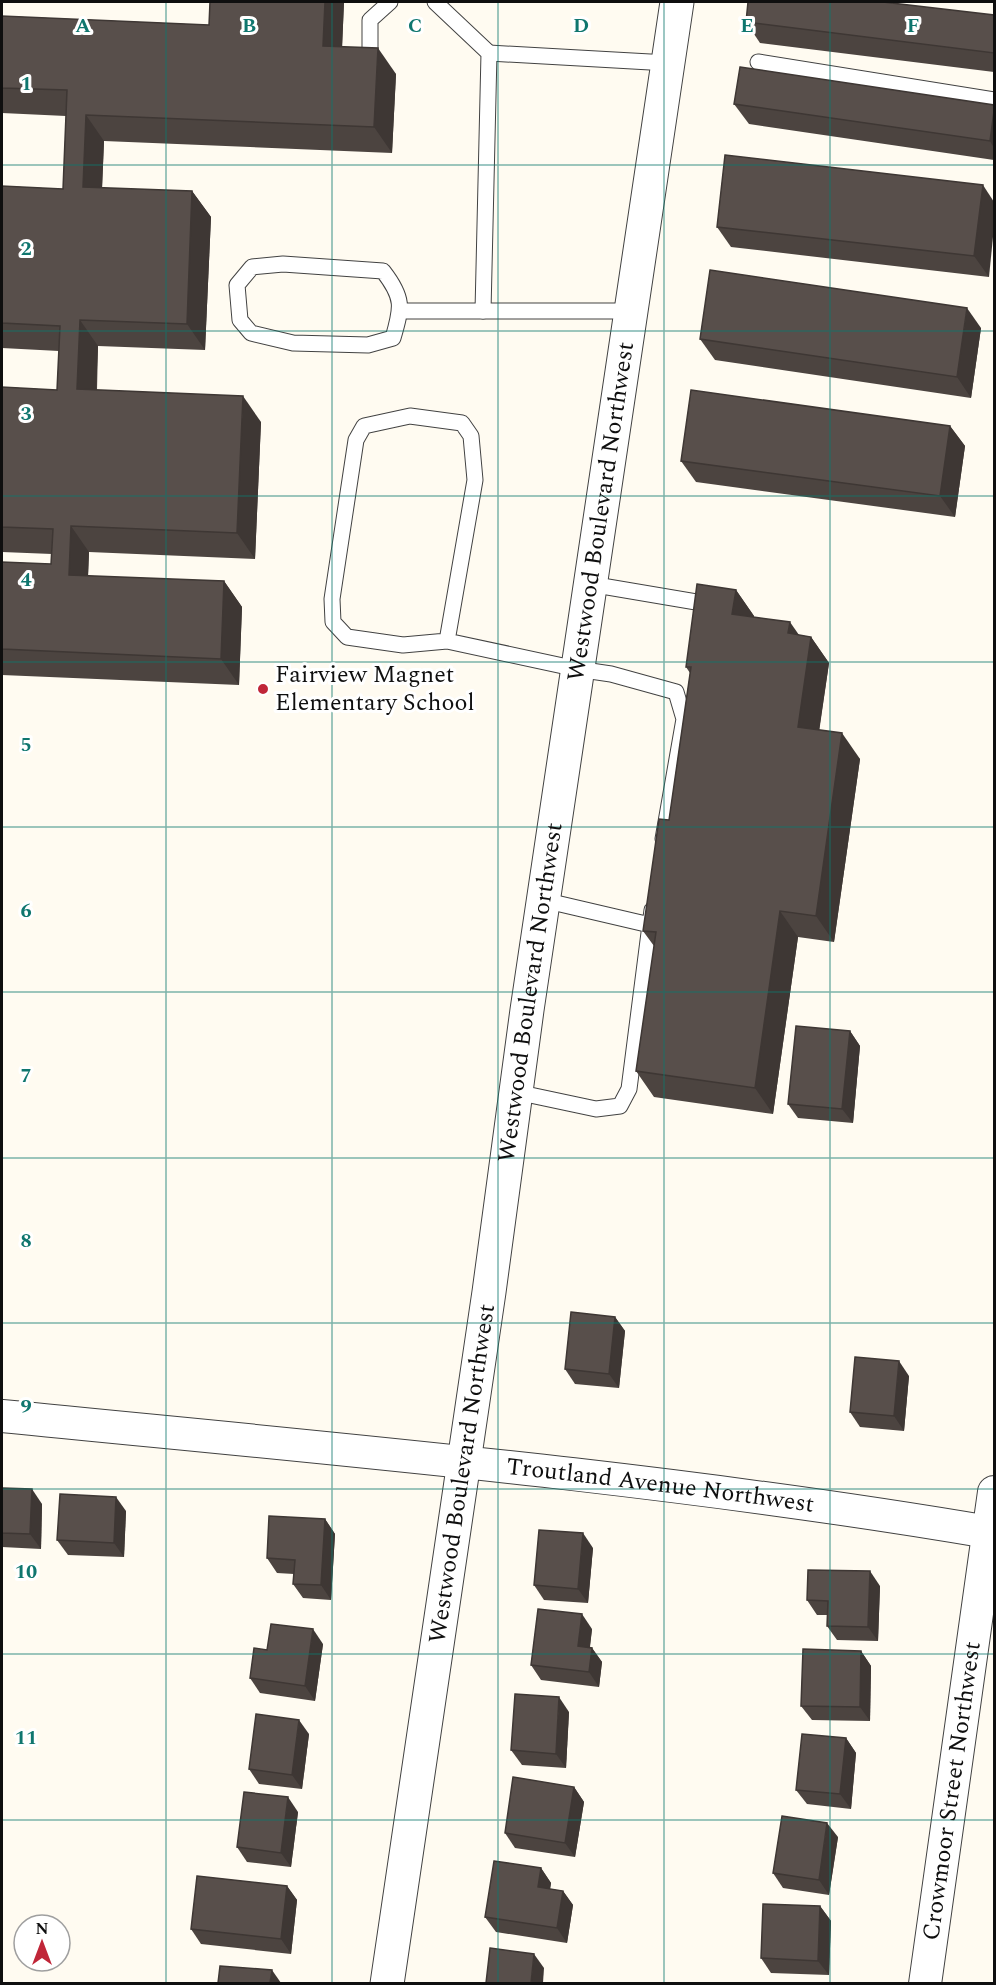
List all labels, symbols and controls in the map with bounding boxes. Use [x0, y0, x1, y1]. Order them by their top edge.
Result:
text: A [75, 11, 91, 41]
text: B [242, 11, 256, 41]
text: C [408, 11, 422, 41]
text: D [573, 11, 589, 41]
text: E [740, 11, 754, 41]
text: F [907, 11, 919, 41]
text: 1 [20, 69, 32, 99]
text: 2 [20, 234, 32, 264]
street label: Westwood Boulevard Northwest [558, 339, 644, 684]
text: 3 [20, 399, 32, 429]
text: 4 [20, 565, 32, 595]
place label: Fairview Magnet Elementary School [275, 657, 475, 721]
marker: Fairview Magnet Elementary School [256, 682, 270, 696]
text: 5 [20, 730, 32, 760]
street label: Westwood Boulevard Northwest [489, 820, 573, 1164]
text: 6 [20, 896, 32, 926]
text: 7 [20, 1061, 32, 1091]
text: 8 [20, 1226, 32, 1256]
street label: Westwood Boulevard Northwest [419, 1301, 505, 1646]
text: 9 [20, 1392, 32, 1422]
street label: Troutland Avenue Northwest [505, 1449, 816, 1523]
text: 10 [15, 1557, 37, 1587]
street label: Crowmoor Street Northwest [913, 1639, 991, 1943]
text: 11 [15, 1723, 37, 1753]
north arrow [12, 1913, 72, 1973]
text: N [35, 1917, 49, 1941]

